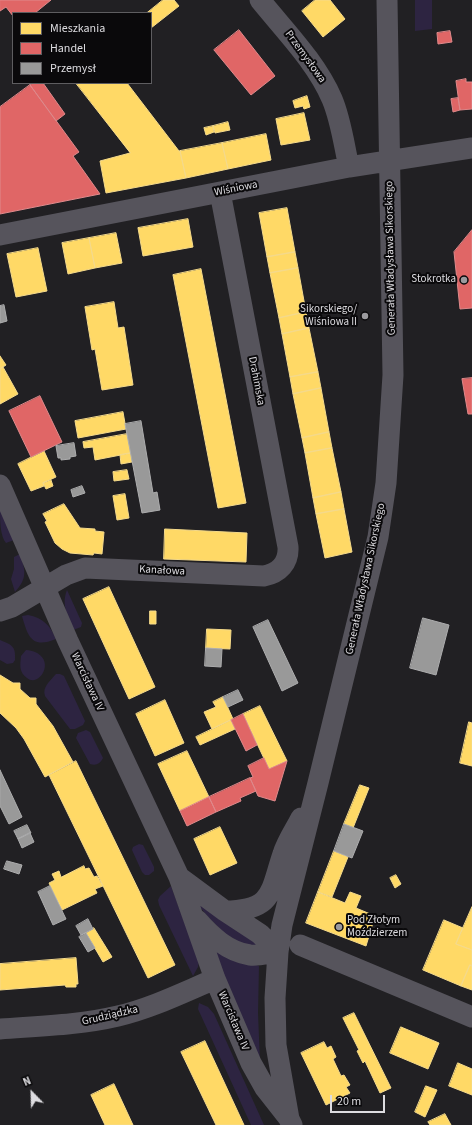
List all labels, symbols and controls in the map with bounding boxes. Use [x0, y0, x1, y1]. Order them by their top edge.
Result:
legend [12, 12, 152, 84]
text: Mieszkania [50, 20, 105, 37]
street label: Przemysłowa [282, 28, 328, 86]
text: Handel [50, 40, 86, 57]
text: Przemysł [50, 60, 96, 77]
street label: Wiśniowa [213, 178, 259, 200]
street label: Generała Władysława Sikorskiego [383, 181, 399, 335]
place label: Stokrotka [411, 273, 456, 287]
marker: Stokrotka [459, 275, 469, 285]
place label: Sikorskiego/ Wiśniowa II [300, 303, 357, 329]
marker: Sikorskiego/ Wiśniowa II [360, 311, 370, 321]
street label: Drahimska [245, 356, 267, 406]
street label: Generała Władysława Sikorskiego [343, 502, 389, 656]
street label: Kanałowa [139, 563, 185, 579]
street label: Warcisława IV [68, 651, 106, 713]
place label: Pod Złotym Moździerzem [347, 914, 407, 940]
marker: Pod Złotym Moździerzem [334, 922, 344, 932]
street label: Warcisława IV [215, 989, 251, 1053]
street label: Grudziądzka [81, 1003, 139, 1029]
north arrow [12, 1073, 52, 1113]
text: N [21, 1073, 33, 1090]
scale bar [332, 1087, 387, 1113]
text: 20 m [337, 1093, 361, 1110]

